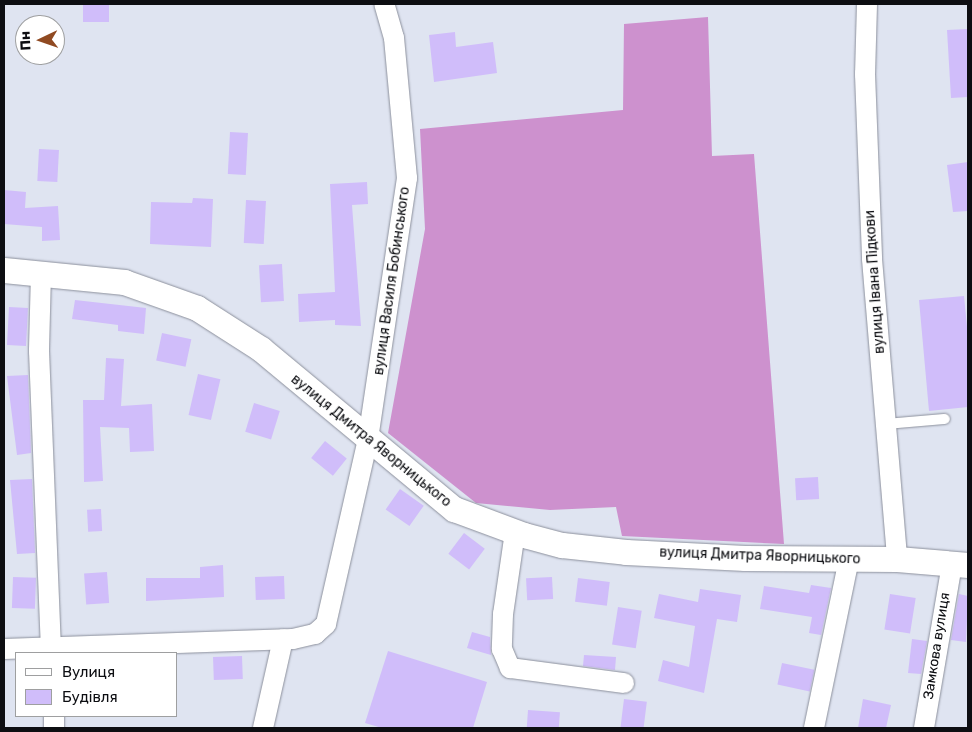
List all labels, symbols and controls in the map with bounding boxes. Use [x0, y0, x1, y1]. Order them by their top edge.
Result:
north arrow [15, 15, 65, 65]
text: Пн [17, 31, 35, 51]
street label: вулиця Василя Бобинського [370, 186, 414, 376]
street label: вулиця Івана Підкови [862, 210, 888, 354]
street label: вулиця Дмитра Яворницького [287, 371, 455, 511]
street label: вулиця Дмитра Яворницького [659, 544, 861, 568]
street label: Замкова вулиця [920, 591, 954, 701]
legend [15, 652, 178, 717]
text: Вулиця [62, 663, 115, 681]
text: Будівля [62, 688, 118, 706]

